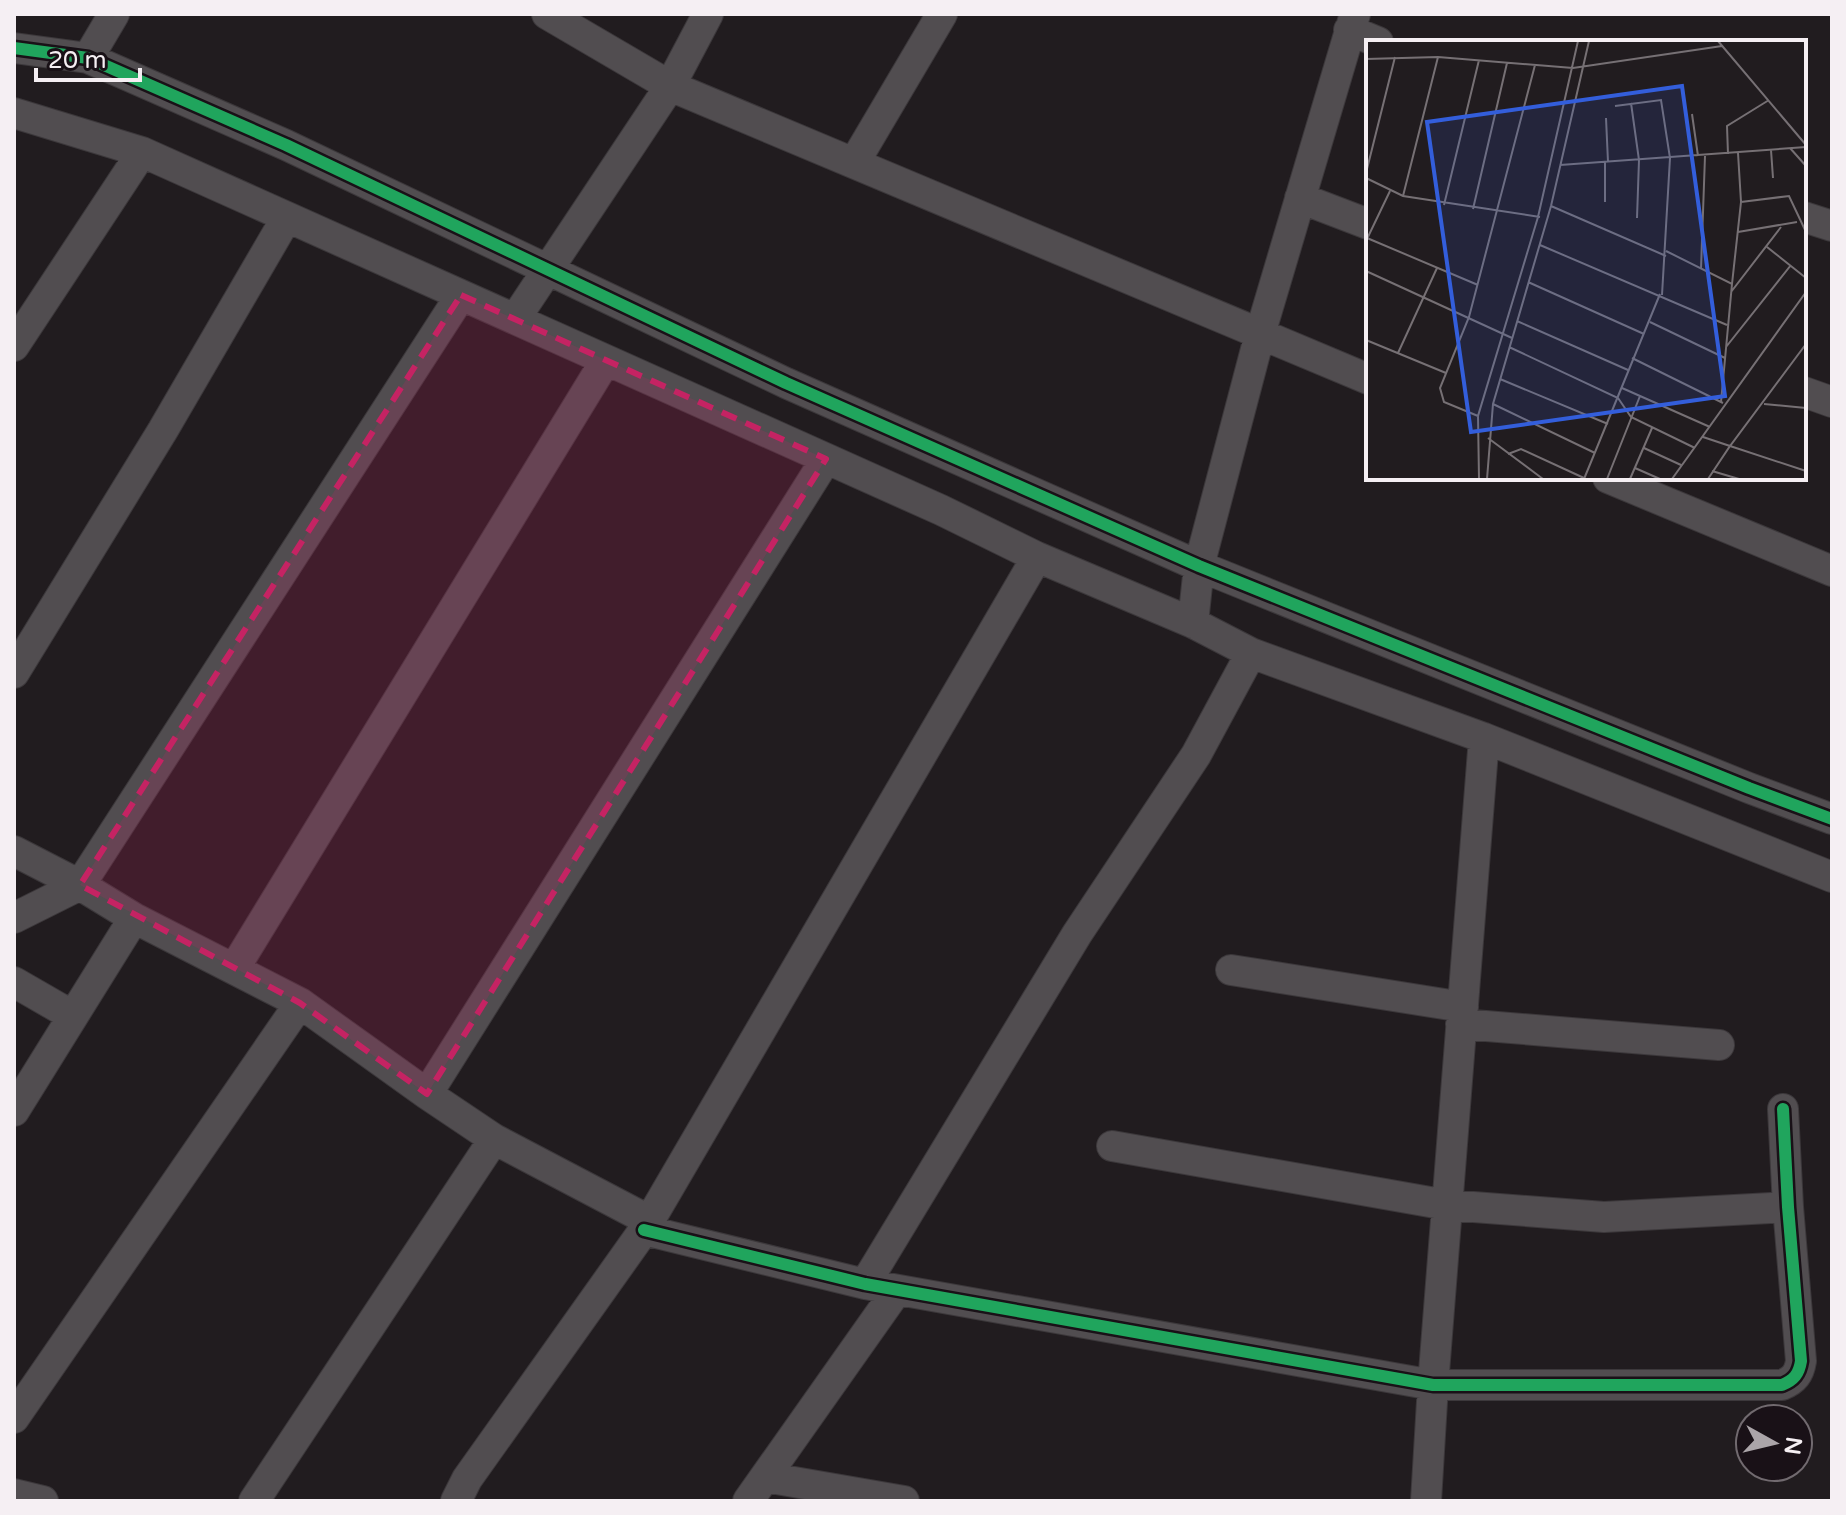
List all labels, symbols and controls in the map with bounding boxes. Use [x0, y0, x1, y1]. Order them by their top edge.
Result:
scale bar [36, 32, 140, 82]
inset map [1366, 40, 1806, 480]
text: 20 m [48, 46, 106, 75]
north arrow [1734, 1403, 1814, 1483]
text: N [1779, 1435, 1807, 1456]

